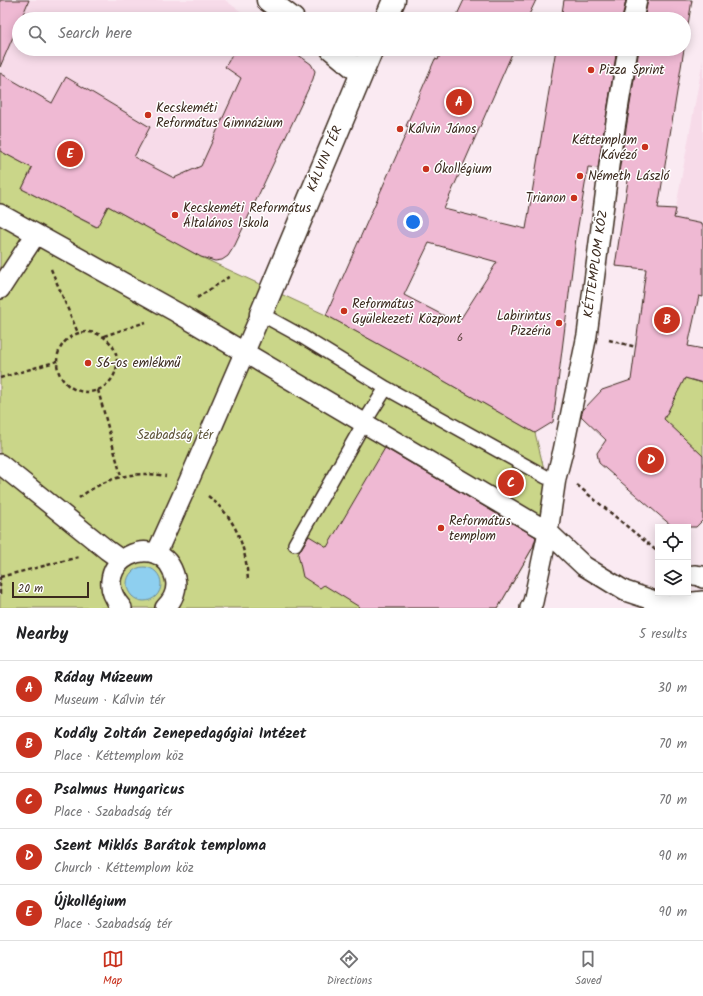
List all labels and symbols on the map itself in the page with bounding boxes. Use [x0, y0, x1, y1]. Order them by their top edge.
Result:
place label: Pizza Sprint [599, 60, 665, 81]
marker: Pizza Sprint [586, 65, 596, 75]
pin: A [446, 87, 472, 117]
place label: Kecskeméti Református Gimnázium [156, 98, 283, 134]
marker: Kecskeméti Református Gimnázium [143, 110, 153, 120]
place label: Kálvin János [408, 119, 477, 140]
street label: KÁLVIN TÉR [302, 122, 348, 195]
marker: Kálvin János [395, 124, 405, 134]
place label: Kéttemplom Kávézó [572, 130, 638, 166]
pin: E [57, 139, 83, 169]
marker: Kéttemplom Kávézó [640, 142, 650, 152]
place label: Ókollégium [434, 159, 492, 180]
marker: Ókollégium [421, 164, 431, 174]
place label: Németh László [588, 166, 671, 187]
marker: Németh László [575, 171, 585, 181]
place label: Trianon [526, 188, 566, 209]
marker: Trianon [569, 193, 579, 203]
place label: Kecskeméti Református Általános Iskola [183, 198, 311, 234]
street label: KÉTTEMPLOM KÖZ [578, 209, 614, 319]
marker: Kecskeméti Református Általános Iskola [170, 210, 180, 220]
your location [403, 212, 423, 232]
place label: Református Gyülekezeti Központ [352, 294, 462, 330]
pin: B [654, 305, 680, 335]
marker: Református Gyülekezeti Központ [339, 306, 349, 316]
place label: Labirintus Pizzéria [497, 306, 551, 342]
marker: Labirintus Pizzéria [554, 318, 564, 328]
house number: 6 [457, 329, 463, 347]
place label: 56-os emlékmű [96, 353, 181, 374]
marker: 56-os emlékmű [83, 358, 93, 368]
park label: Szabadság tér [137, 425, 214, 446]
pin: D [638, 445, 664, 475]
pin: C [498, 468, 524, 498]
place label: Református templom [449, 511, 511, 547]
marker: Református templom [436, 523, 446, 533]
scale bar [12, 580, 89, 599]

